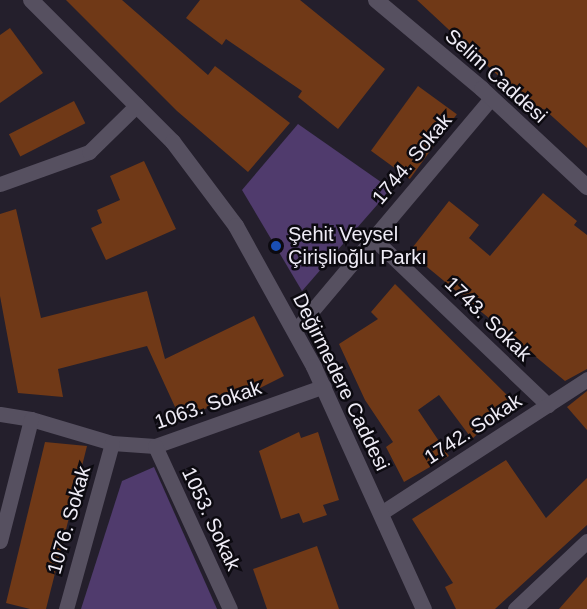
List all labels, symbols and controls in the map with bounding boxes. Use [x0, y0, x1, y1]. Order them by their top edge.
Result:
street label: Selim Caddesi [440, 24, 552, 128]
street label: 1744. Sokak [367, 109, 457, 209]
place label: Şehit Veysel Çirişlioğlu Parkı [288, 222, 427, 269]
marker: Şehit Veysel Çirişlioğlu Parkı [269, 239, 283, 253]
street label: 1743. Sokak [440, 272, 536, 366]
street label: Değirmedere Caddesi [288, 289, 394, 475]
street label: 1063. Sokak [152, 376, 264, 434]
street label: 1742. Sokak [420, 389, 526, 469]
street label: 1076. Sokak [42, 463, 96, 577]
street label: 1053. Sokak [177, 464, 245, 574]

